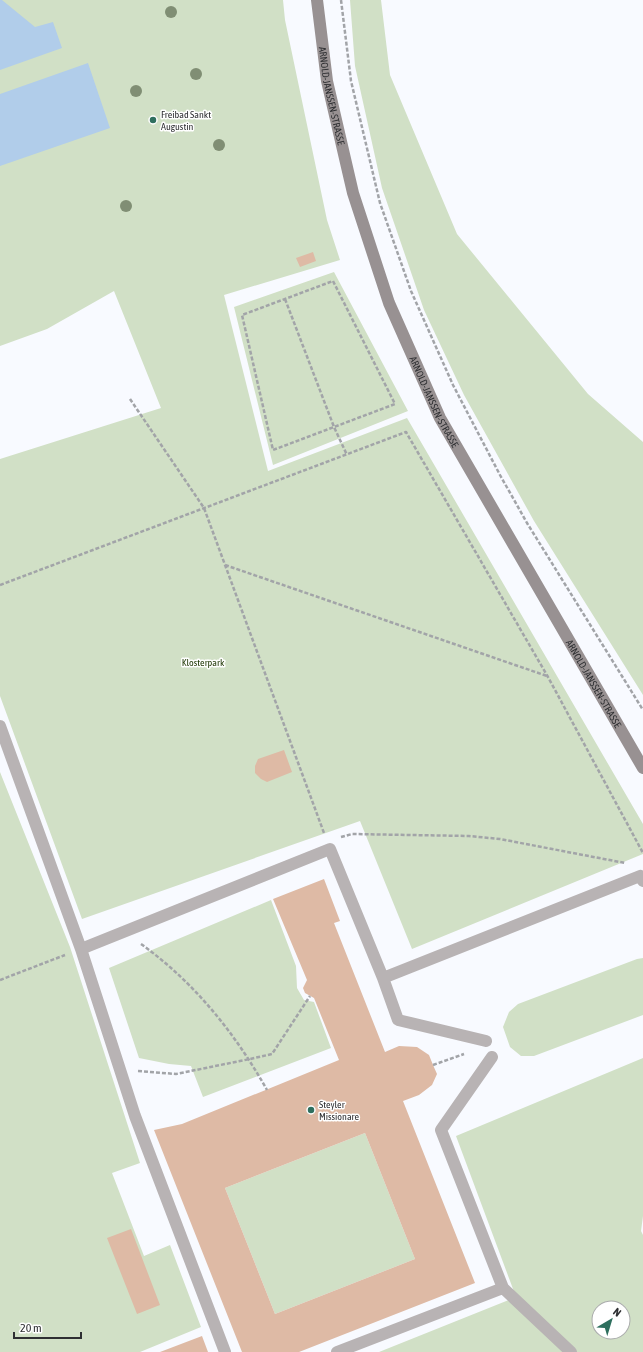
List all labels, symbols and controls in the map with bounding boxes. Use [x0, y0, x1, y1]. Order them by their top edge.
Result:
street label: ARNOLD-JANSSEN-STRASSE [317, 46, 347, 147]
place label: Freibad Sankt Augustin [161, 109, 211, 132]
marker: Freibad Sankt Augustin [148, 115, 158, 125]
street label: ARNOLD-JANSSEN-STRASSE [408, 354, 462, 450]
street label: ARNOLD-JANSSEN-STRASSE [564, 637, 624, 730]
park label: Klosterpark [182, 657, 225, 668]
place label: Steyler Missionare [319, 1099, 360, 1122]
marker: Steyler Missionare [306, 1105, 316, 1115]
north arrow [591, 1300, 631, 1340]
text: N [611, 1305, 623, 1319]
scale bar [14, 1314, 81, 1340]
text: 20 m [20, 1321, 42, 1335]

